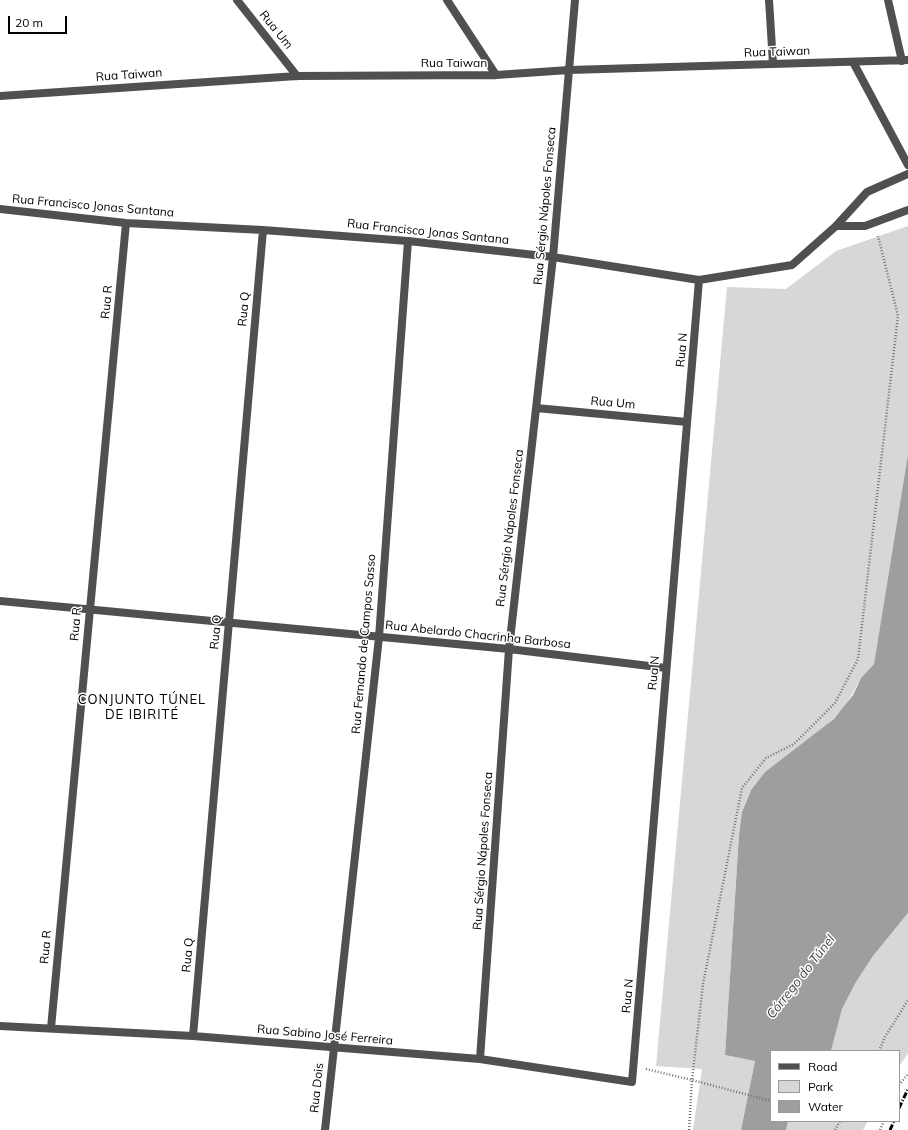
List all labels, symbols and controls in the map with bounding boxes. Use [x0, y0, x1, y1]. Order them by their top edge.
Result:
scale bar [10, 8, 69, 34]
street label: Rua Um [256, 8, 296, 52]
text: 20 m [15, 15, 43, 30]
street label: Rua Taiwan [744, 44, 810, 60]
street label: Rua Taiwan [421, 56, 487, 70]
street label: Rua Taiwan [95, 65, 163, 85]
street label: Rua Sérgio Nápoles Fonseca [531, 126, 559, 286]
street label: Rua Francisco Jonas Santana [11, 192, 175, 220]
street label: Rua Francisco Jonas Santana [346, 216, 510, 248]
street label: Rua R [98, 285, 116, 319]
street label: Rua Q [235, 291, 253, 327]
street label: Rua N [673, 332, 691, 368]
street label: Rua Um [590, 394, 636, 412]
street label: Rua Sérgio Nápoles Fonseca [493, 448, 527, 608]
street label: Rua Fernando de Campos Sasso [349, 553, 379, 735]
street label: Rua R [67, 607, 85, 641]
street label: Rua Q [207, 614, 225, 650]
street label: Rua Abelardo Chacrinha Barbosa [384, 618, 572, 652]
street label: Rua N [645, 655, 663, 691]
district label: CONJUNTO TÚNEL DE IBIRITÉ [78, 692, 206, 723]
street label: Rua Sérgio Nápoles Fonseca [470, 771, 496, 931]
street label: Rua R [37, 930, 55, 964]
water label: Córrego do Túnel [764, 932, 838, 1022]
street label: Rua Q [179, 937, 197, 973]
street label: Rua N [619, 978, 637, 1014]
street label: Rua Sabino José Ferreira [256, 1022, 394, 1048]
legend [770, 1050, 900, 1122]
text: Road [808, 1059, 837, 1074]
street label: Rua Dois [307, 1062, 327, 1114]
text: Park [808, 1079, 833, 1094]
text: Water [808, 1099, 843, 1114]

